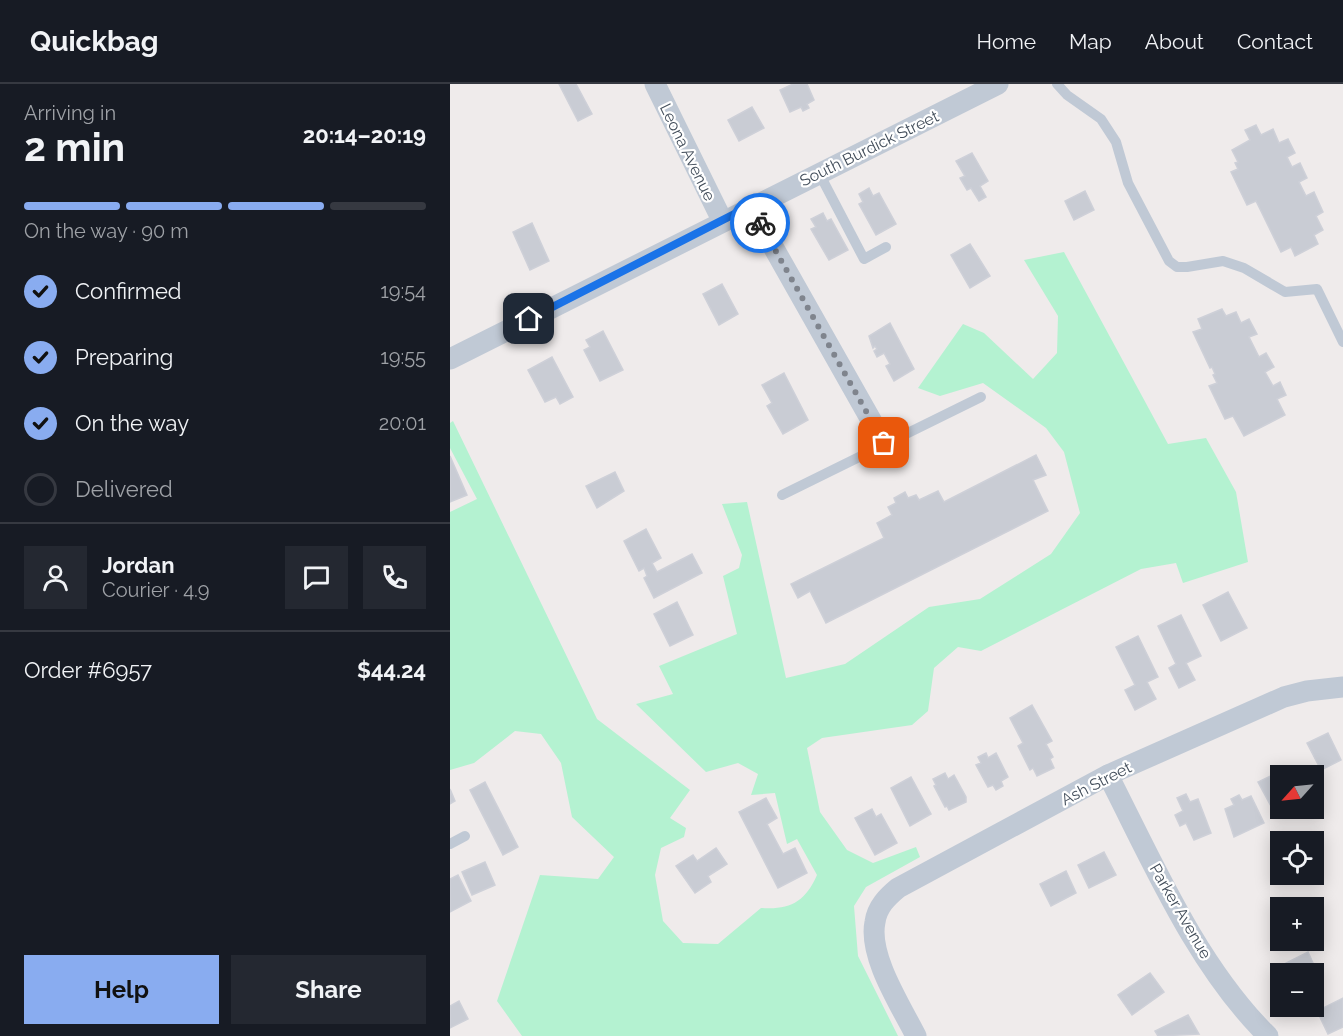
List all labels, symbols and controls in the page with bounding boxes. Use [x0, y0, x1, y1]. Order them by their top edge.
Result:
text: Quickbag [30, 25, 159, 58]
text: Home [977, 29, 1036, 54]
text: Map [1069, 29, 1112, 54]
text: About [1145, 29, 1204, 54]
text: Contact [1237, 29, 1313, 54]
street label: Leona Avenue [656, 100, 719, 204]
text: Arriving in [24, 101, 116, 125]
street label: South Burdick Street [797, 106, 942, 190]
text: 20:14–20:19 [303, 122, 426, 148]
text: 2 min [24, 124, 125, 170]
courier [730, 193, 790, 253]
icon: bike [744, 207, 777, 240]
text: On the way · 90 m [24, 219, 189, 243]
icon: check [24, 275, 57, 308]
text: Confirmed [75, 278, 182, 304]
text: 19:54 [380, 279, 426, 303]
pin [503, 293, 554, 344]
icon: home [512, 302, 545, 335]
icon: check [24, 341, 57, 374]
text: Preparing [75, 344, 173, 370]
text: 19:55 [380, 345, 426, 369]
icon: check [24, 407, 57, 440]
text: On the way [75, 410, 189, 436]
text: 20:01 [379, 411, 426, 435]
pin [858, 417, 909, 468]
icon: bag [867, 426, 900, 459]
text: Delivered [75, 476, 173, 502]
button: person [24, 546, 87, 609]
button: chat [285, 546, 348, 609]
button: phone [363, 546, 426, 609]
text: Jordan [102, 552, 174, 578]
text: Courier · 4.9 [102, 578, 210, 602]
text: Order #6957 [24, 657, 152, 683]
text: $44.24 [357, 657, 426, 683]
street label: Ash Street [1058, 757, 1135, 809]
north arrow [1270, 765, 1324, 819]
map controls [1270, 765, 1324, 1017]
button: locate [1270, 831, 1324, 885]
street label: Parker Avenue [1146, 860, 1215, 962]
button: + [1270, 897, 1324, 951]
button: Help [24, 955, 219, 1024]
button: Share [231, 955, 426, 1024]
button: − [1270, 963, 1324, 1017]

